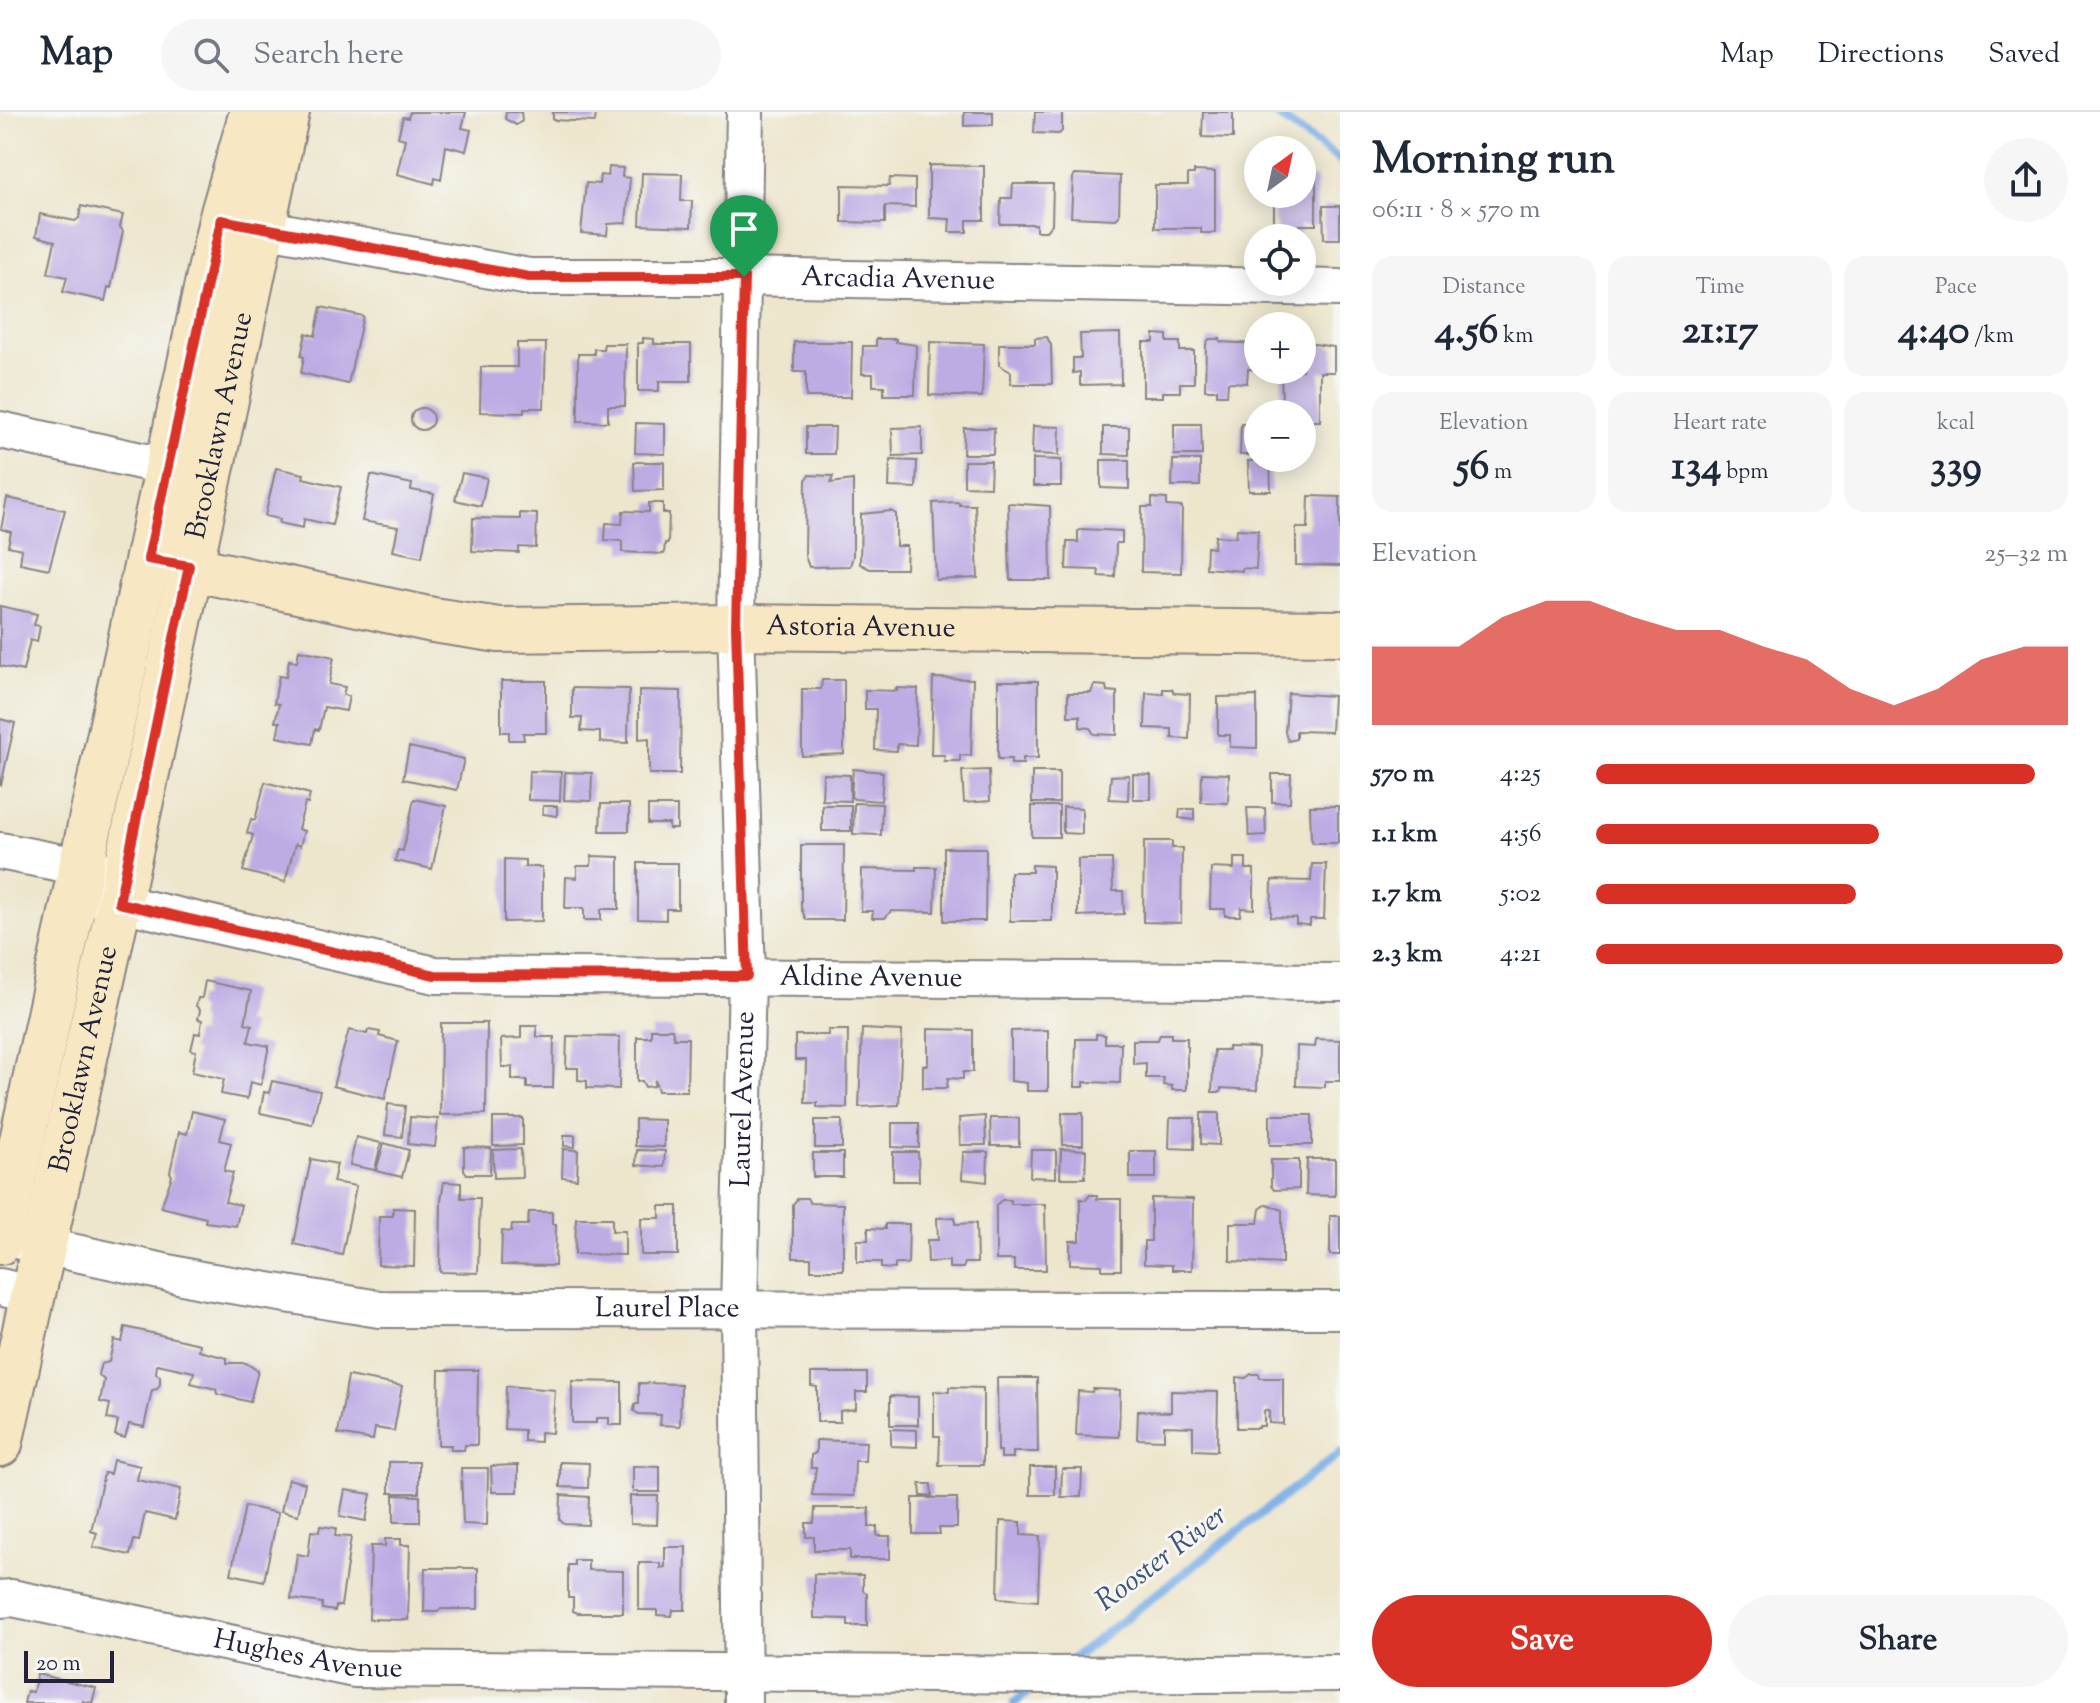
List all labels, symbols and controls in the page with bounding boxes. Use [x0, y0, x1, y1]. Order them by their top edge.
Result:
search box [161, 19, 721, 91]
text: Map [40, 28, 113, 82]
icon: search [189, 33, 233, 77]
text: Search here [253, 34, 404, 77]
text: Map [1720, 35, 1774, 75]
text: Directions [1818, 35, 1944, 75]
text: Saved [1988, 35, 2060, 75]
text: Morning run [1372, 130, 1615, 193]
north arrow [1244, 136, 1316, 208]
map controls [1244, 136, 1316, 472]
button: share [1984, 138, 2068, 222]
text: 06:11 · 8 × 570 m [1372, 192, 1540, 229]
pin [710, 195, 778, 277]
icon: arrive [722, 207, 766, 251]
button: locate [1244, 224, 1316, 296]
street label: Arcadia Avenue [801, 258, 996, 302]
text: Distance [1443, 272, 1525, 304]
text: Time [1696, 272, 1744, 304]
text: Pace [1935, 272, 1977, 304]
text: 4.56 [1435, 304, 1498, 361]
text: 21:17 [1682, 304, 1758, 361]
text: 4:40 [1898, 304, 1970, 361]
street label: Brooklawn Avenue [177, 308, 264, 543]
button: + [1244, 312, 1316, 384]
text: km [1498, 321, 1533, 353]
text: /km [1970, 321, 2014, 353]
button: − [1244, 400, 1316, 472]
text: Elevation [1439, 408, 1529, 440]
text: Heart rate [1673, 408, 1767, 440]
text: kcal [1937, 408, 1975, 440]
text: 56 [1456, 440, 1489, 497]
text: 134 [1672, 440, 1722, 497]
text: 339 [1930, 440, 1982, 497]
text: m [1489, 457, 1512, 489]
text: bpm [1722, 457, 1768, 489]
text: Elevation [1372, 536, 1477, 573]
text: 25–32 m [1984, 536, 2068, 573]
street label: Astoria Avenue [766, 607, 956, 649]
text: 570 m [1372, 756, 1434, 793]
text: 4:25 [1500, 756, 1541, 793]
text: 1.1 km [1372, 816, 1437, 853]
text: 4:56 [1500, 816, 1542, 853]
text: 1.7 km [1372, 876, 1442, 913]
text: 5:02 [1500, 876, 1541, 913]
text: 2.3 km [1372, 936, 1442, 973]
text: 4:21 [1500, 936, 1541, 973]
street label: Brooklawn Avenue [40, 942, 129, 1176]
street label: Aldine Avenue [780, 958, 963, 999]
street label: Laurel Avenue [722, 1010, 766, 1188]
street label: Laurel Place [595, 1289, 740, 1329]
water label: Rooster River [1087, 1495, 1237, 1623]
button: Save [1372, 1595, 1712, 1687]
button: Share [1728, 1595, 2068, 1687]
street label: Hughes Avenue [210, 1620, 403, 1689]
scale bar [24, 1647, 114, 1683]
text: 20 m [36, 1649, 81, 1681]

